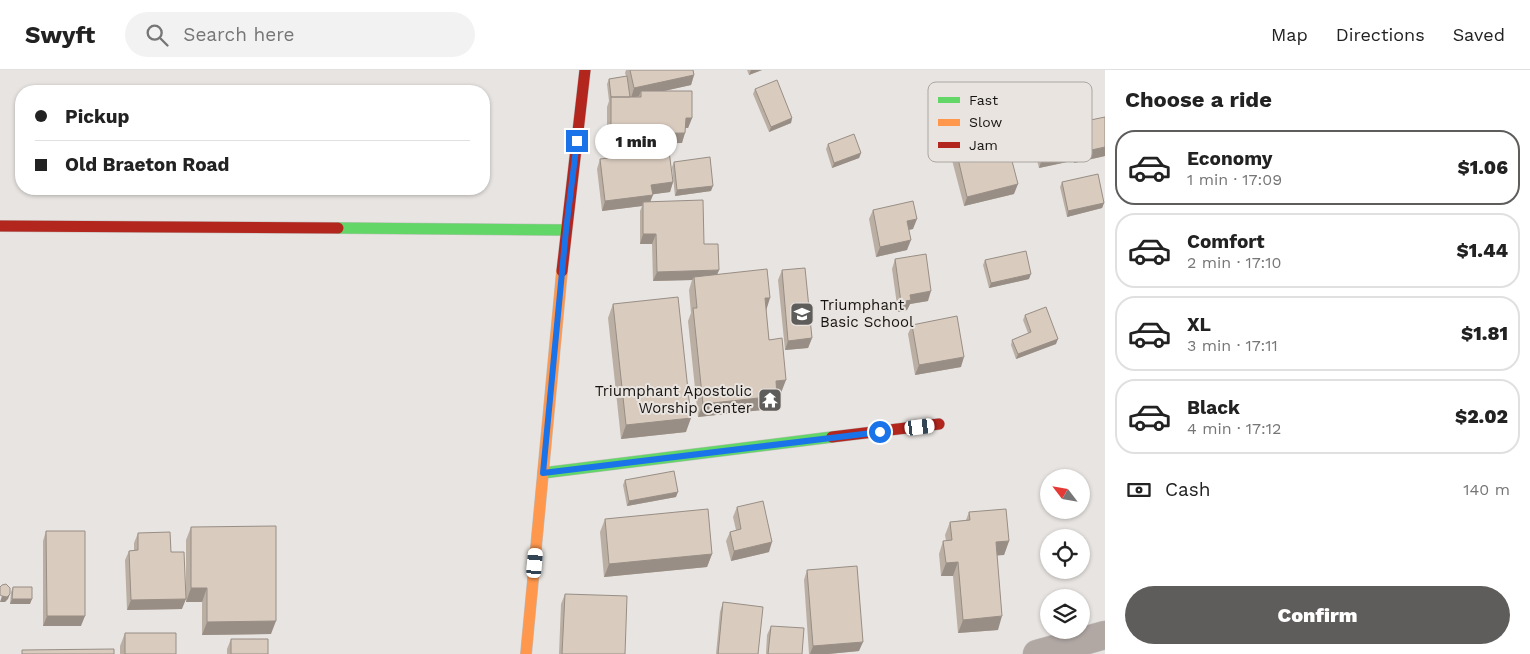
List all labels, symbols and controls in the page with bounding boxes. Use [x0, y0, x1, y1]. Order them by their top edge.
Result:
search box [125, 12, 475, 57]
text: Swyft [25, 21, 95, 49]
icon: search [143, 21, 171, 49]
text: Search here [183, 23, 295, 46]
text: Map [1271, 24, 1308, 45]
text: Directions [1336, 24, 1425, 45]
text: Saved [1453, 24, 1505, 45]
legend [928, 82, 1092, 162]
text: Choose a ride [1125, 87, 1272, 112]
text: Fast [969, 92, 998, 108]
text: Pickup [65, 105, 129, 128]
text: Slow [969, 114, 1002, 130]
callout: 1 min [594, 124, 677, 158]
route end [566, 130, 588, 152]
text: 1 min [615, 132, 657, 151]
text: Jam [969, 137, 998, 153]
icon: car [1127, 145, 1172, 190]
text: Economy [1187, 147, 1272, 170]
text: Old Braeton Road [65, 153, 229, 176]
text: $1.06 [1458, 156, 1508, 179]
text: 1 min · 17:09 [1187, 170, 1282, 189]
icon: car [1127, 228, 1172, 273]
text: Comfort [1187, 230, 1265, 253]
text: $1.44 [1457, 239, 1508, 262]
text: 2 min · 17:10 [1187, 253, 1282, 272]
place label: Triumphant Basic School [820, 296, 914, 331]
school or university icon: Triumphant Basic School [789, 301, 815, 327]
icon: car [1127, 311, 1172, 356]
text: XL [1187, 313, 1211, 336]
text: $1.81 [1461, 322, 1508, 345]
text: 3 min · 17:11 [1187, 336, 1278, 355]
place label: Triumphant Apostolic Worship Center [595, 382, 752, 417]
temple icon: Triumphant Apostolic Worship Center [757, 387, 783, 413]
icon: car [1127, 394, 1172, 439]
text: Black [1187, 396, 1240, 419]
text: $2.02 [1455, 405, 1508, 428]
car [904, 418, 935, 436]
text: 4 min · 17:12 [1187, 419, 1281, 438]
route start [869, 421, 891, 443]
north arrow [1040, 469, 1090, 519]
map controls [1040, 469, 1090, 639]
icon: cash [1125, 476, 1153, 504]
text: Cash [1165, 478, 1211, 501]
text: 140 m [1463, 480, 1510, 499]
button: locate [1040, 529, 1090, 579]
car [526, 547, 543, 579]
button: Confirm [1125, 586, 1510, 644]
button: layers [1040, 589, 1090, 639]

